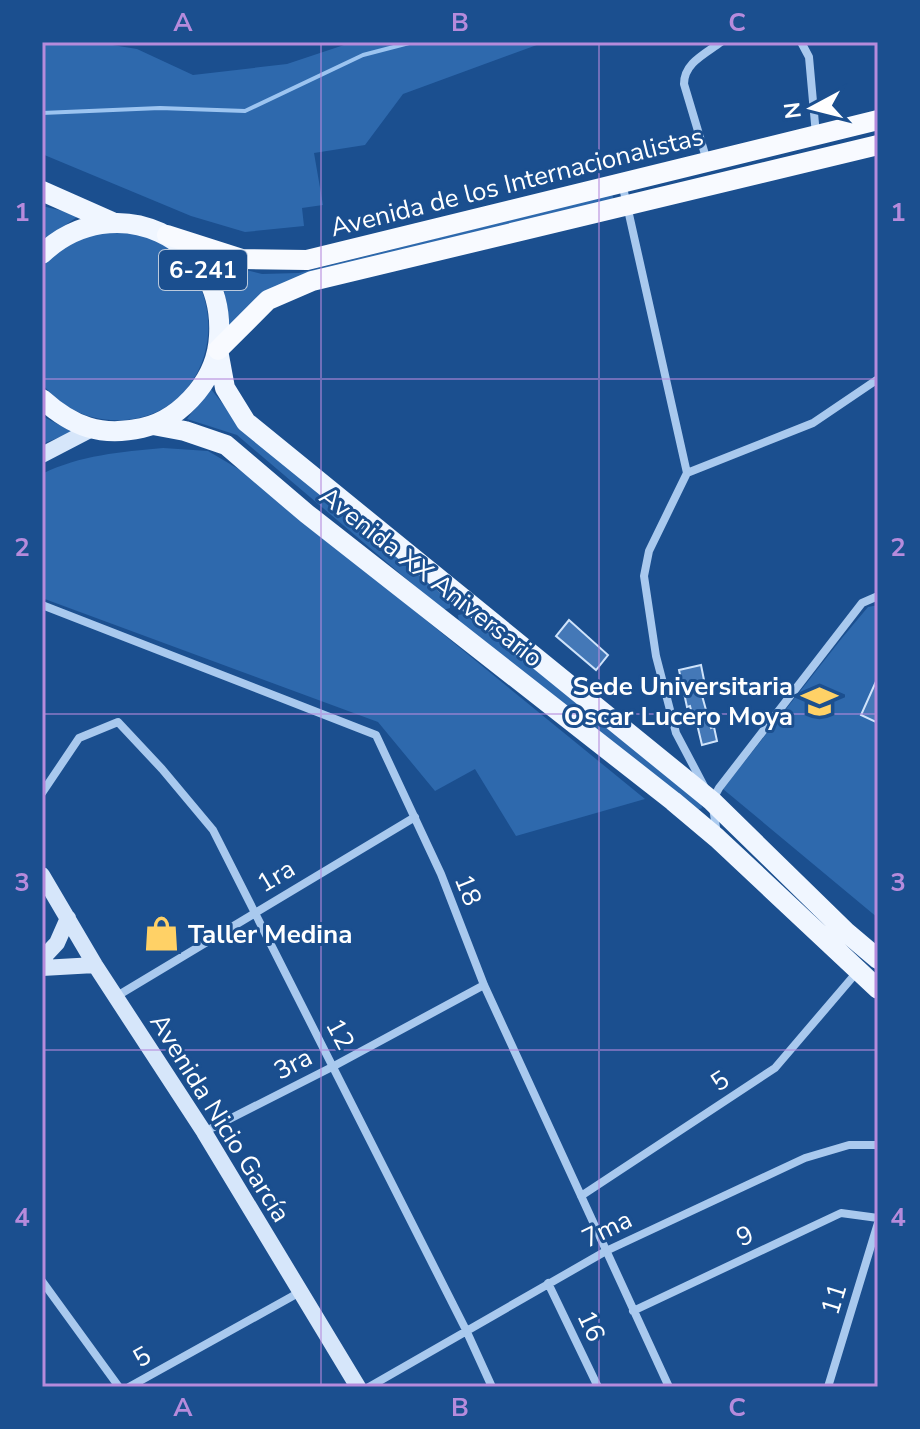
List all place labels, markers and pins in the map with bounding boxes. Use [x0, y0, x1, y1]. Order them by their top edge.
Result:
place label: Sede Universitaria Oscar Lucero Moya [564, 669, 793, 734]
school or university icon: Sede Universitaria Oscar Lucero Moya [800, 682, 838, 720]
shop icon: Taller Medina [143, 915, 181, 953]
place label: Taller Medina [188, 917, 352, 952]

